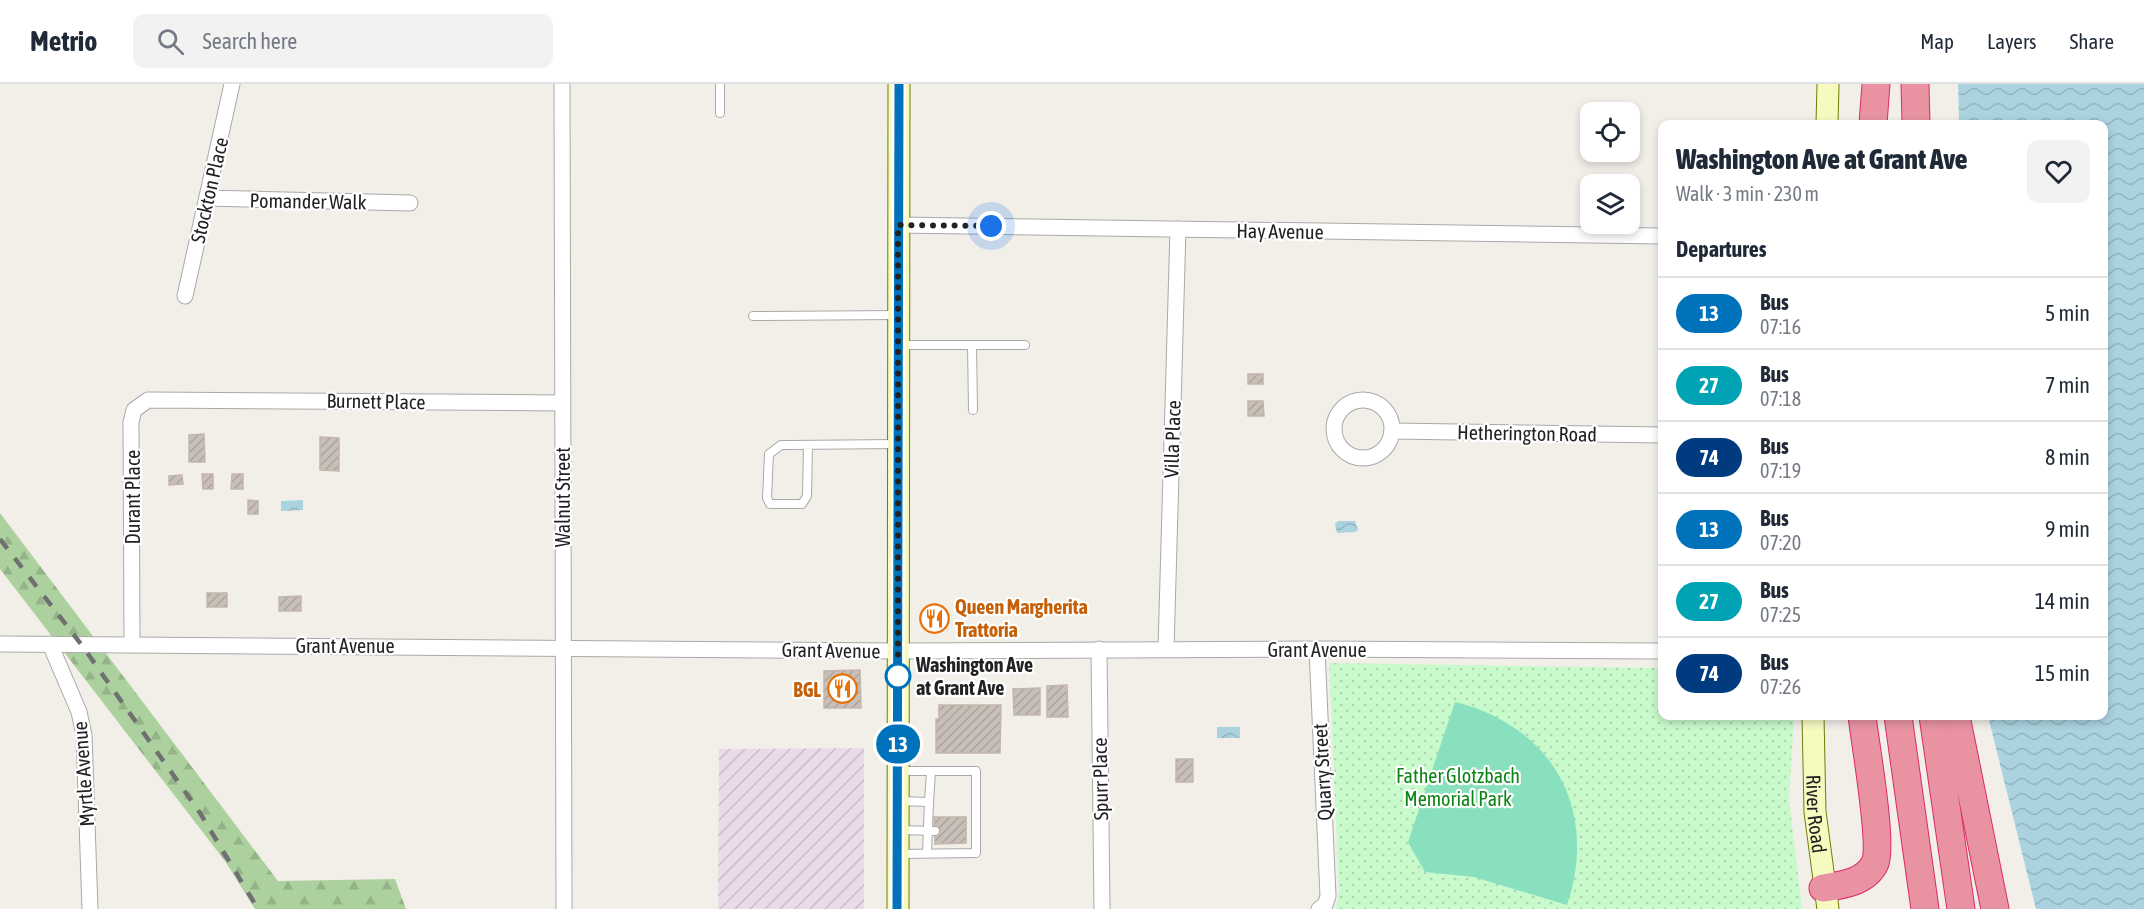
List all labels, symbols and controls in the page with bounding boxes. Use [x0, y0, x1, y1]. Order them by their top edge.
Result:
search box [133, 14, 553, 68]
text: Metrio [30, 25, 97, 57]
icon: search [154, 25, 187, 58]
text: Search here [202, 28, 297, 54]
text: Map [1920, 29, 1954, 53]
text: Layers [1987, 29, 2037, 53]
text: Share [2070, 29, 2114, 53]
map controls [1580, 102, 1640, 234]
button: locate [1580, 102, 1640, 162]
street label: Stockton Place [186, 135, 232, 245]
button: heart [2027, 140, 2090, 203]
text: Washington Ave at Grant Ave [1676, 143, 1968, 175]
button: layers [1580, 174, 1640, 234]
text: Walk · 3 min · 230 m [1676, 182, 1819, 205]
street label: Pomander Walk [249, 188, 367, 214]
your location [976, 211, 1006, 241]
street label: Hay Avenue [1236, 219, 1324, 243]
text: Departures [1676, 236, 1766, 262]
text: Bus [1760, 289, 1789, 315]
text: 5 min [2045, 300, 2090, 326]
text: 13 [1699, 301, 1719, 325]
text: 07:16 [1760, 315, 1801, 338]
text: Bus [1760, 361, 1789, 387]
text: 7 min [2045, 372, 2090, 398]
text: 27 [1699, 373, 1719, 397]
text: 07:18 [1760, 387, 1801, 410]
street label: Burnett Place [326, 389, 426, 413]
street label: Villa Place [1159, 400, 1185, 478]
street label: Hetherington Road [1457, 420, 1597, 446]
text: Bus [1760, 433, 1789, 459]
text: 8 min [2045, 444, 2090, 470]
text: 74 [1699, 445, 1719, 469]
street label: Walnut Street [551, 447, 574, 547]
street label: Durant Place [121, 450, 144, 544]
text: 07:19 [1760, 459, 1801, 482]
text: Bus [1760, 505, 1789, 531]
text: 9 min [2045, 516, 2090, 542]
text: 13 [1699, 517, 1719, 541]
text: 07:20 [1760, 531, 1801, 554]
text: Bus [1760, 577, 1789, 603]
text: 14 min [2035, 588, 2090, 614]
text: 27 [1699, 589, 1719, 613]
place label: Queen Margherita Trattoria [955, 595, 1088, 641]
restaurant icon: Queen Margherita Trattoria [918, 602, 950, 634]
text: 07:25 [1760, 603, 1801, 626]
street label: Grant Avenue [296, 634, 394, 657]
street label: Grant Avenue [781, 638, 881, 662]
street label: Grant Avenue [1268, 638, 1366, 661]
text: Bus [1760, 649, 1789, 675]
place label: Washington Ave at Grant Ave [915, 653, 1033, 699]
text: 15 min [2035, 660, 2090, 686]
text: 74 [1699, 661, 1719, 685]
marker: Washington Ave at Grant Ave [885, 663, 911, 689]
restaurant icon: BGL [826, 673, 858, 705]
text: 07:26 [1760, 675, 1801, 698]
place label: BGL [793, 678, 821, 701]
street label: Myrtle Avenue [68, 721, 98, 827]
street label: Quarry Street [1308, 723, 1336, 821]
line badge: 13 [871, 724, 925, 764]
text: 13 [888, 732, 908, 756]
street label: Spurr Place [1088, 737, 1112, 821]
park label: Father Glotzbach Memorial Park [1396, 764, 1520, 810]
street label: River Road [1803, 774, 1832, 854]

